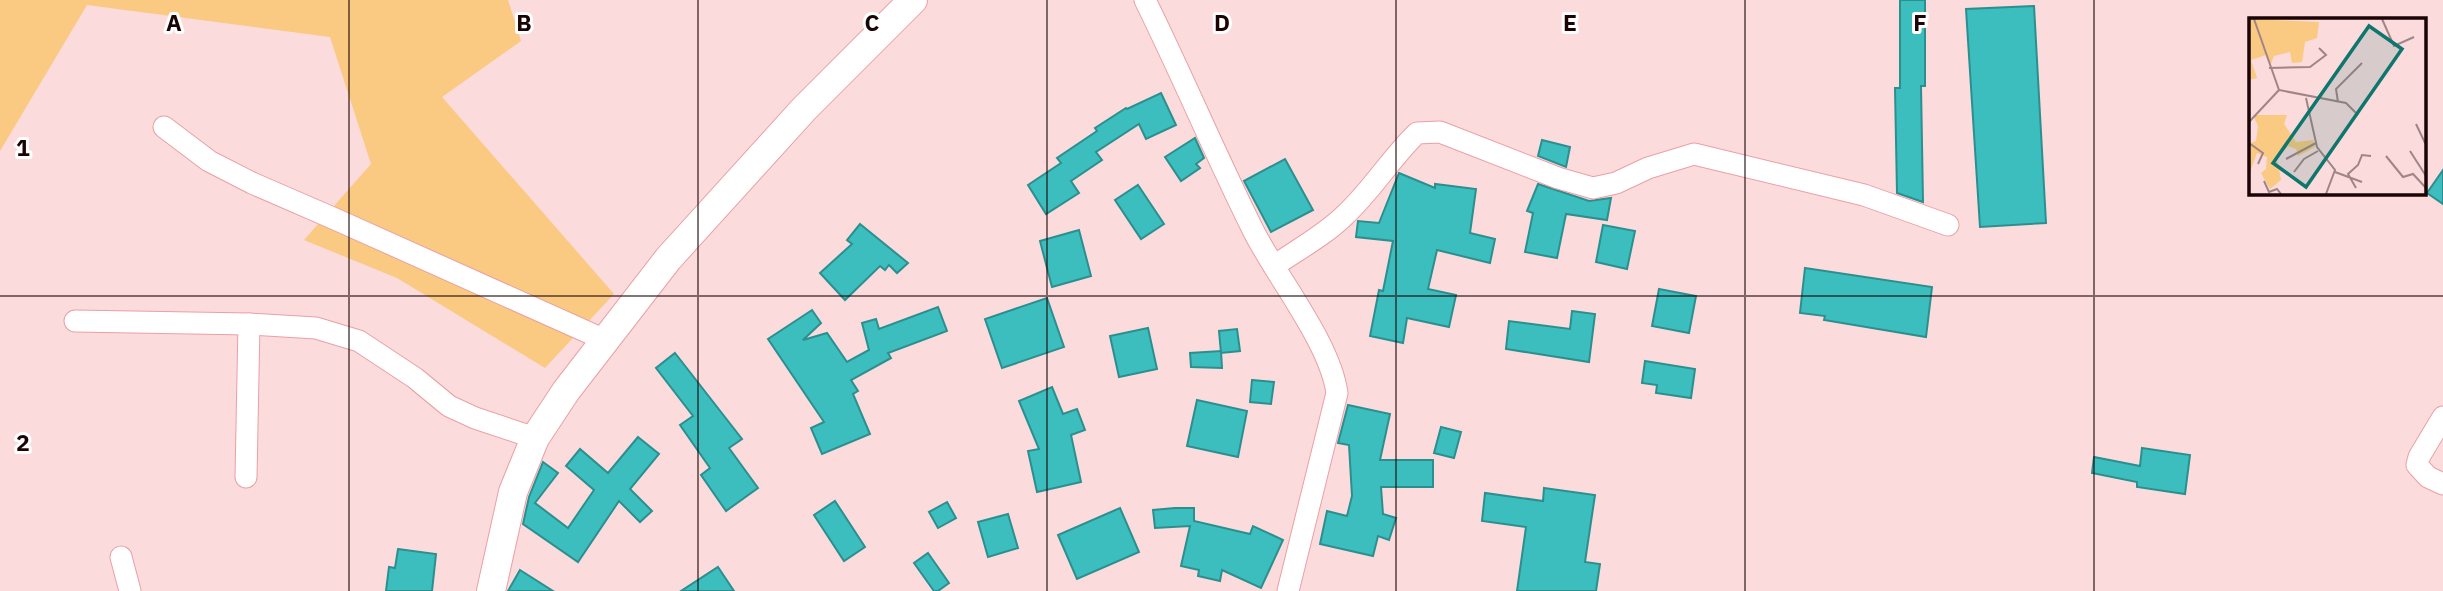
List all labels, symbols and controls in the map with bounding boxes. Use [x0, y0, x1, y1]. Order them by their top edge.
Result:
text: A [166, 7, 182, 37]
text: B [516, 7, 532, 37]
text: C [865, 7, 880, 37]
text: D [1214, 7, 1230, 37]
text: E [1563, 7, 1577, 37]
text: F [1913, 7, 1927, 37]
inset map [2249, 18, 2426, 194]
text: 1 [16, 132, 30, 162]
text: 2 [16, 427, 30, 457]

